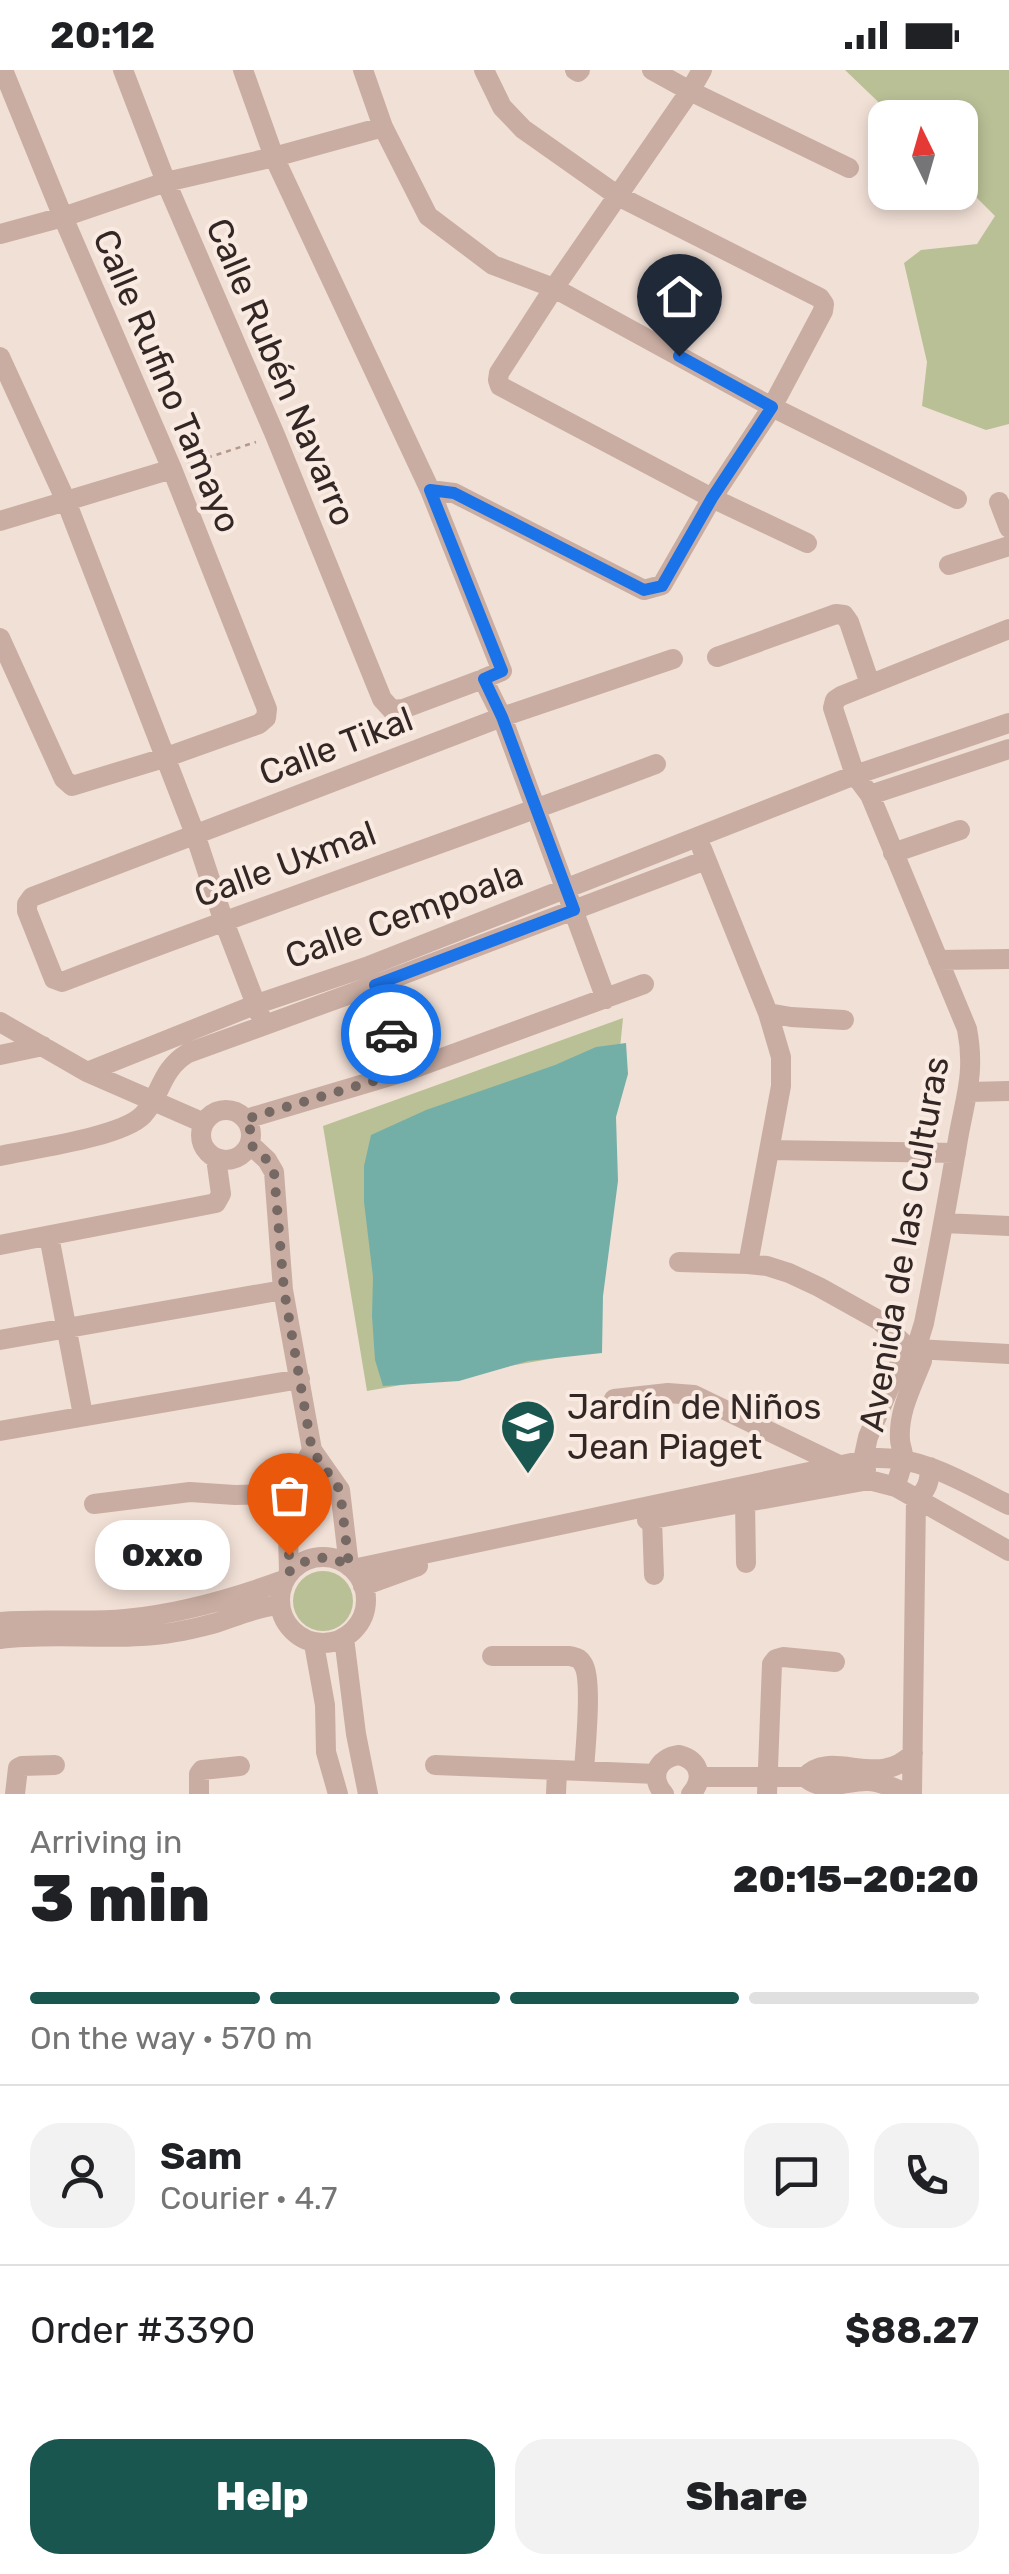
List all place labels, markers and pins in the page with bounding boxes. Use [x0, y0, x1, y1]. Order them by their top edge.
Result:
pin [637, 254, 722, 357]
place label: Jardín de Niños Jean Piaget [567, 1386, 821, 1468]
school or university icon: Jardín de Niños Jean Piaget [498, 1397, 558, 1476]
pin [247, 1453, 332, 1556]
callout: Oxxo [94, 1520, 229, 1590]

